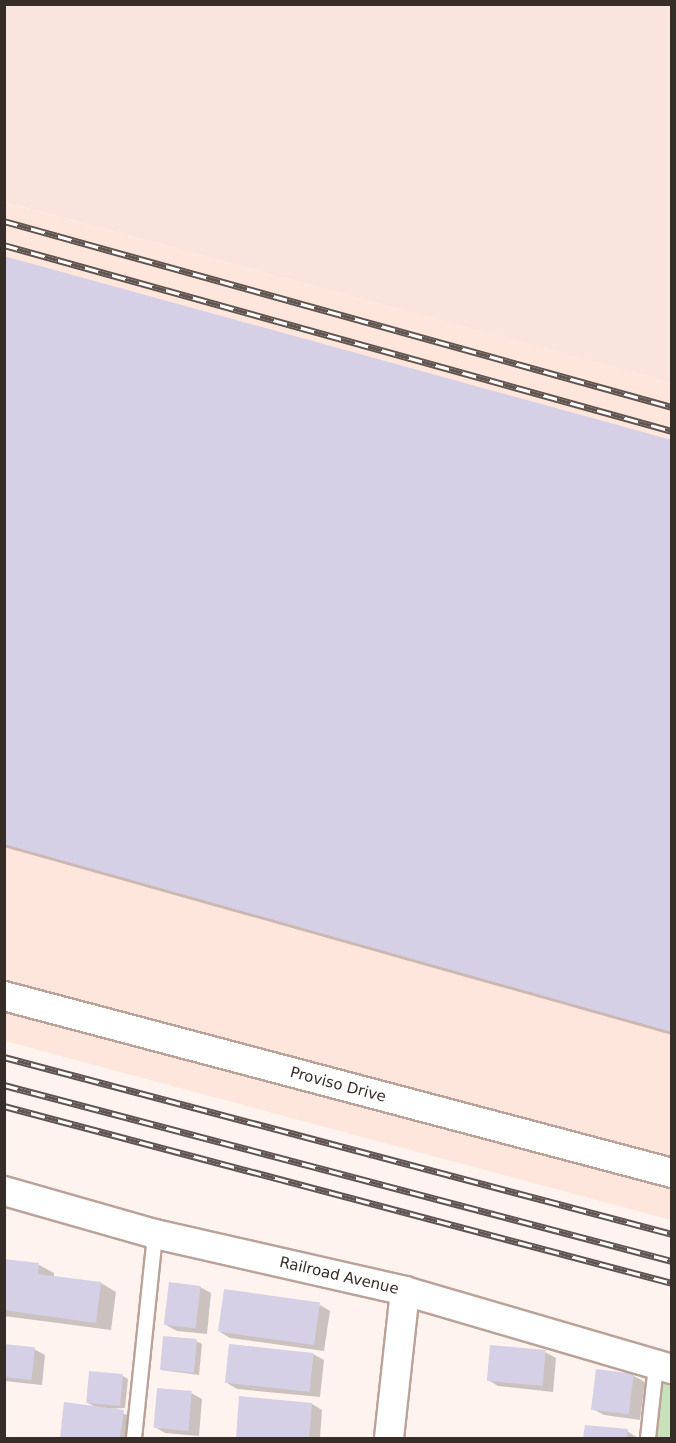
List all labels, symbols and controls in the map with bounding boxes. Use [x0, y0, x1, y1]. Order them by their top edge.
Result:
street label: Proviso Drive [288, 1064, 388, 1106]
street label: Railroad Avenue [278, 1254, 400, 1298]

